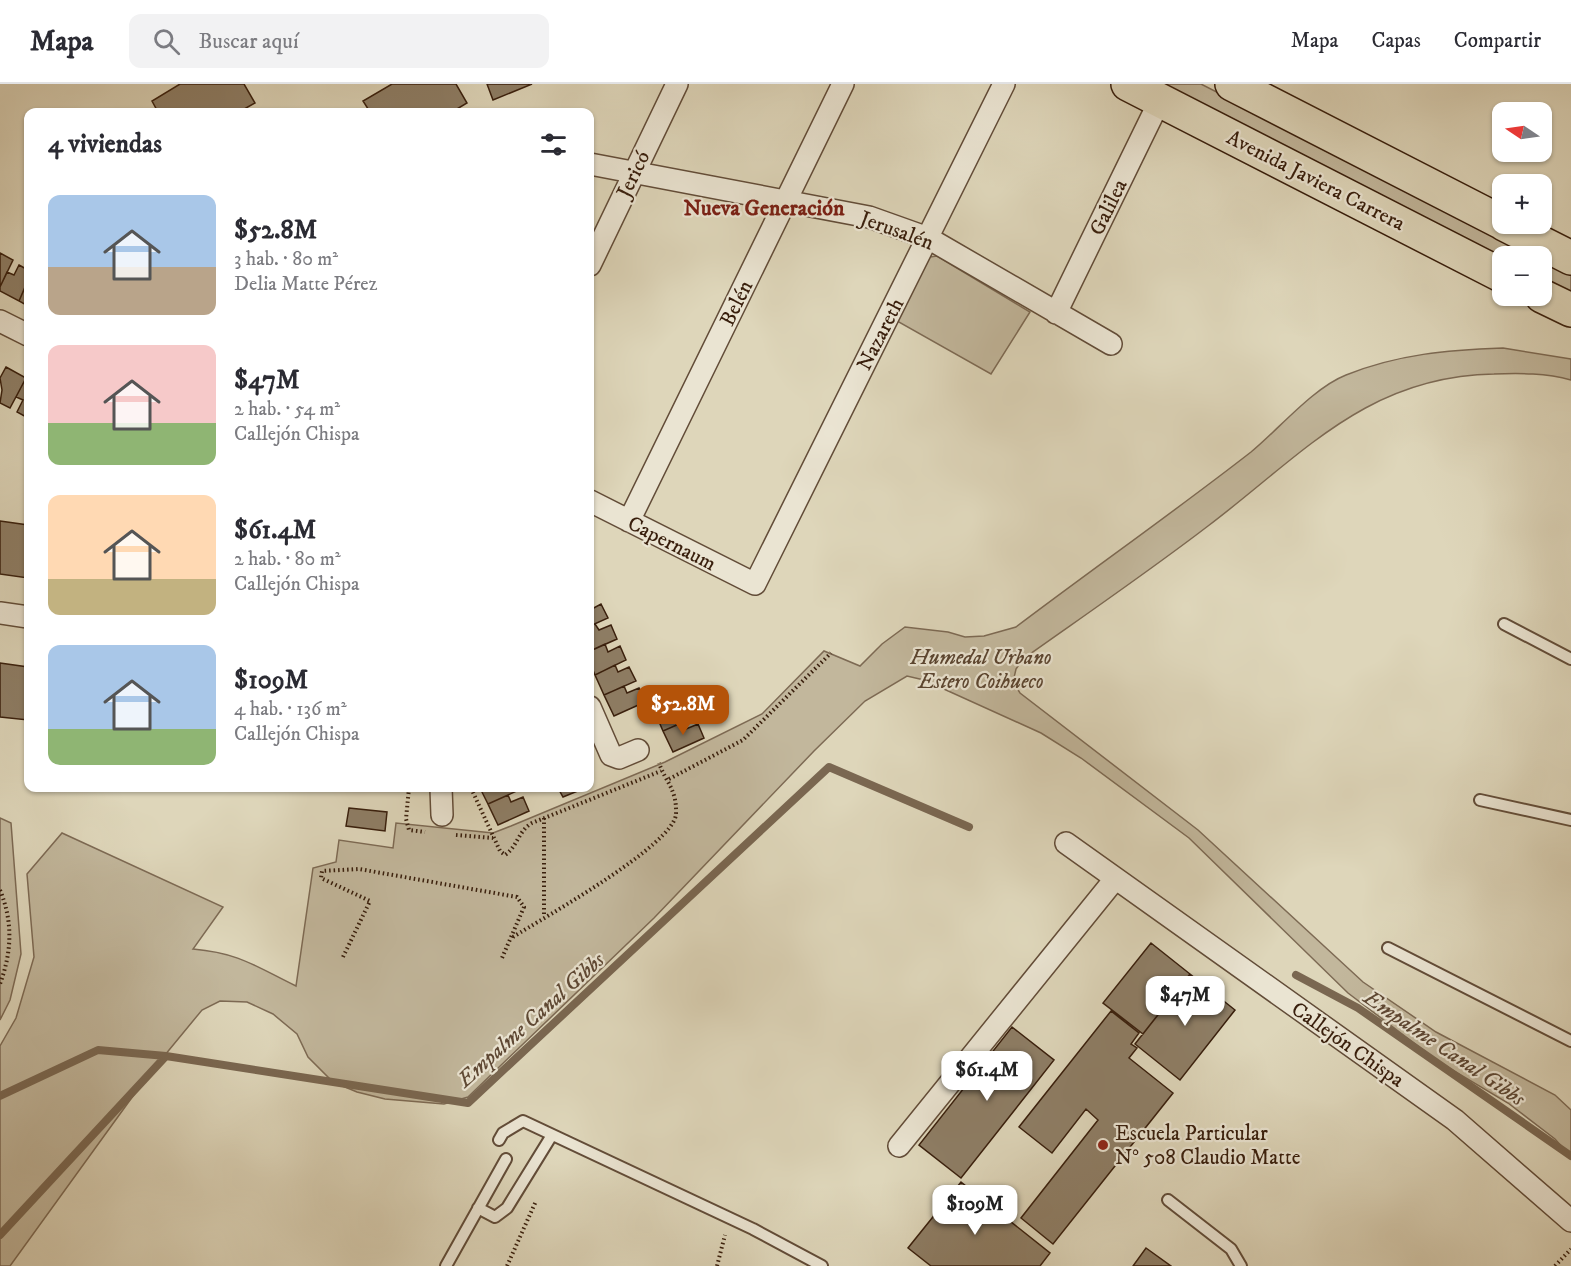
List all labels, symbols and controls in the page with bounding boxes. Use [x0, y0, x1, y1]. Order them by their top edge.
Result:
search box [129, 14, 549, 68]
text: Mapa [30, 24, 93, 59]
icon: search [150, 25, 183, 58]
text: Buscar aquí [198, 28, 299, 55]
text: Mapa [1291, 28, 1338, 54]
text: Capas [1371, 28, 1421, 54]
text: Compartir [1454, 28, 1541, 54]
north arrow [1492, 102, 1552, 162]
map controls [1492, 102, 1552, 306]
street label: Avenida Javiera Carrera [1222, 125, 1409, 237]
text: 4 viviendas [48, 128, 162, 161]
icon: filters [537, 128, 570, 161]
street label: Jericó [611, 147, 656, 204]
button: + [1492, 174, 1552, 234]
street label: Galilea [1084, 175, 1134, 240]
district label: Nueva Generación [684, 195, 845, 222]
street label: Jerusalén [854, 205, 937, 256]
text: $52.8M [234, 214, 317, 247]
icon: home [96, 219, 168, 291]
button: − [1492, 246, 1552, 306]
text: 3 hab. · 80 m² [234, 247, 338, 272]
text: Delia Matte Pérez [234, 272, 377, 297]
street label: Belén [715, 276, 759, 331]
street label: Nazareth [852, 294, 910, 375]
text: $47M [234, 364, 300, 397]
icon: home [96, 369, 168, 441]
text: 2 hab. · 54 m² [234, 397, 340, 422]
text: Callejón Chispa [234, 422, 359, 447]
street label: Capernaum [623, 511, 720, 577]
text: $61.4M [234, 514, 316, 547]
icon: home [96, 519, 168, 591]
text: 2 hab. · 80 m² [234, 547, 341, 572]
text: Callejón Chispa [234, 572, 359, 597]
park label: Humedal Urbano Estero Coihueco [909, 645, 1052, 695]
text: $109M [234, 664, 308, 697]
icon: home [96, 669, 168, 741]
pin: $52.8M [634, 685, 732, 736]
text: $52.8M [651, 692, 715, 717]
text: 4 hab. · 136 m² [234, 697, 347, 722]
text: Callejón Chispa [234, 722, 359, 747]
water label: Empalme Canal Gibbs [450, 946, 611, 1095]
pin: $47M [1149, 976, 1221, 1027]
text: $47M [1160, 983, 1210, 1008]
water label: Empalme Canal Gibbs [1357, 983, 1531, 1113]
street label: Callejón Chispa [1286, 996, 1409, 1093]
pin: $61.4M [938, 1051, 1036, 1102]
text: $61.4M [955, 1058, 1019, 1083]
place label: Escuela Particular N° 508 Claudio Matte [1115, 1121, 1301, 1171]
marker: Escuela Particular N° 508 Claudio Matte [1096, 1138, 1110, 1152]
pin: $109M [933, 1185, 1017, 1236]
text: $109M [946, 1192, 1004, 1217]

